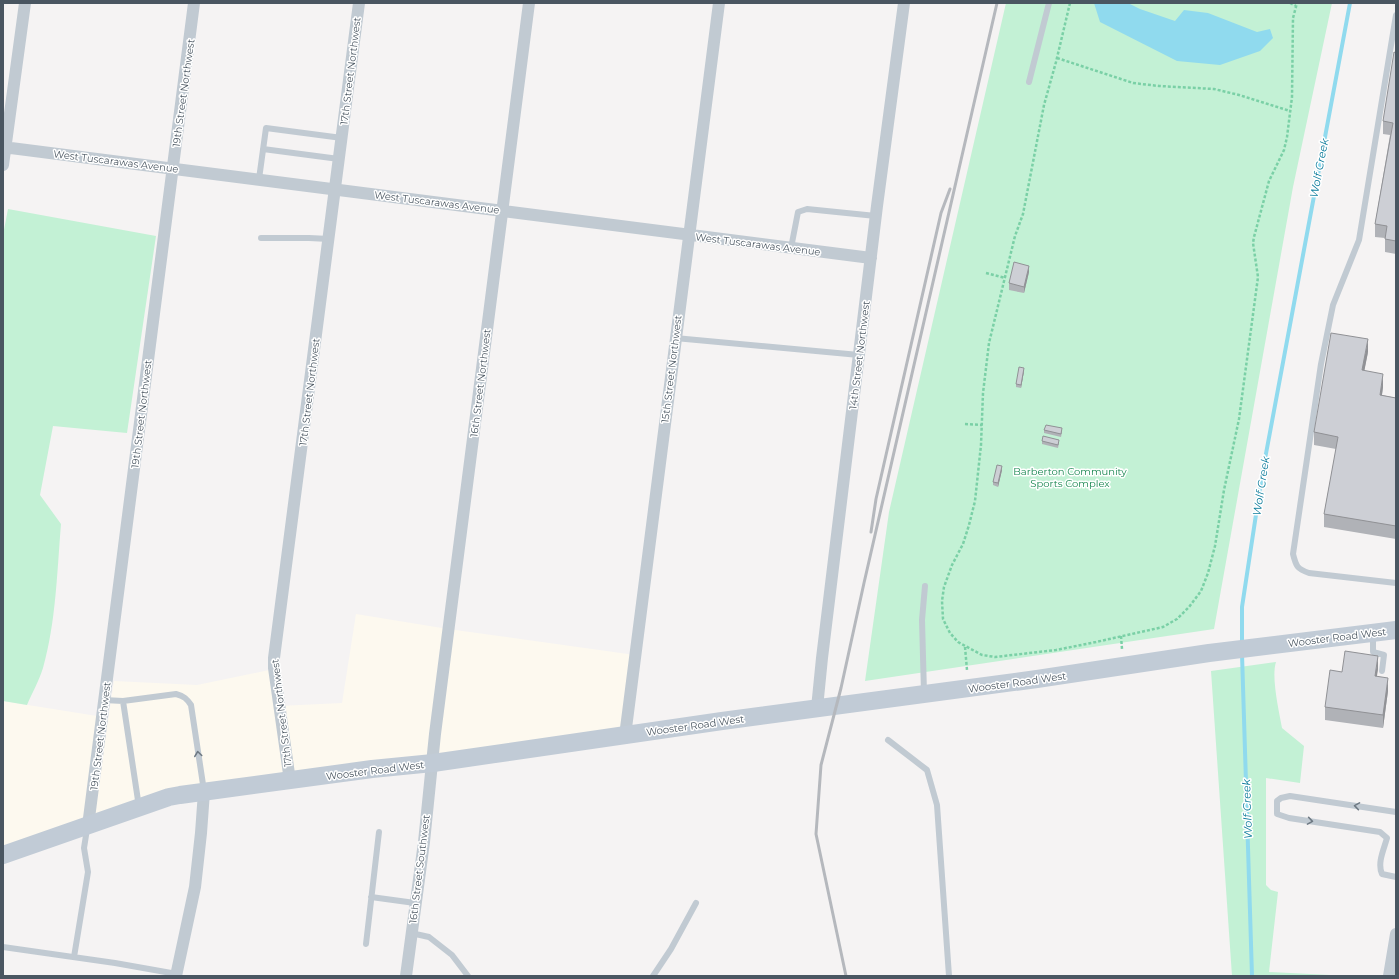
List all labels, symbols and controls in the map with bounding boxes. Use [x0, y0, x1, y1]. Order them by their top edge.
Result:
street label: 17th Street Northwest [337, 16, 364, 126]
street label: 19th Street Northwest [169, 38, 198, 148]
water label: Wolf Creek [1306, 137, 1332, 199]
street label: West Tuscarawas Avenue [53, 147, 179, 176]
street label: West Tuscarawas Avenue [374, 188, 500, 217]
street label: West Tuscarawas Avenue [695, 230, 821, 259]
street label: 14th Street Northwest [846, 300, 873, 410]
street label: 15th Street Northwest [658, 314, 685, 424]
street label: 16th Street Northwest [467, 328, 494, 438]
street label: 17th Street Northwest [296, 337, 323, 447]
street label: 19th Street Northwest [128, 359, 155, 469]
water label: Wolf Creek [1249, 455, 1273, 517]
park label: Barberton Community Sports Complex [1013, 465, 1127, 490]
street label: Wooster Road West [1287, 625, 1387, 650]
street label: 17th Street Northwest [268, 658, 295, 768]
street label: Wooster Road West [967, 669, 1067, 696]
street label: 19th Street Northwest [87, 681, 114, 791]
street label: Wooster Road West [645, 712, 745, 739]
one-way arrow [194, 750, 203, 757]
street label: Wooster Road West [325, 758, 425, 783]
water label: Wolf Creek [1239, 778, 1255, 839]
one-way arrow [1354, 802, 1361, 811]
street label: 16th Street Southwest [406, 814, 433, 924]
one-way arrow [1307, 816, 1313, 825]

